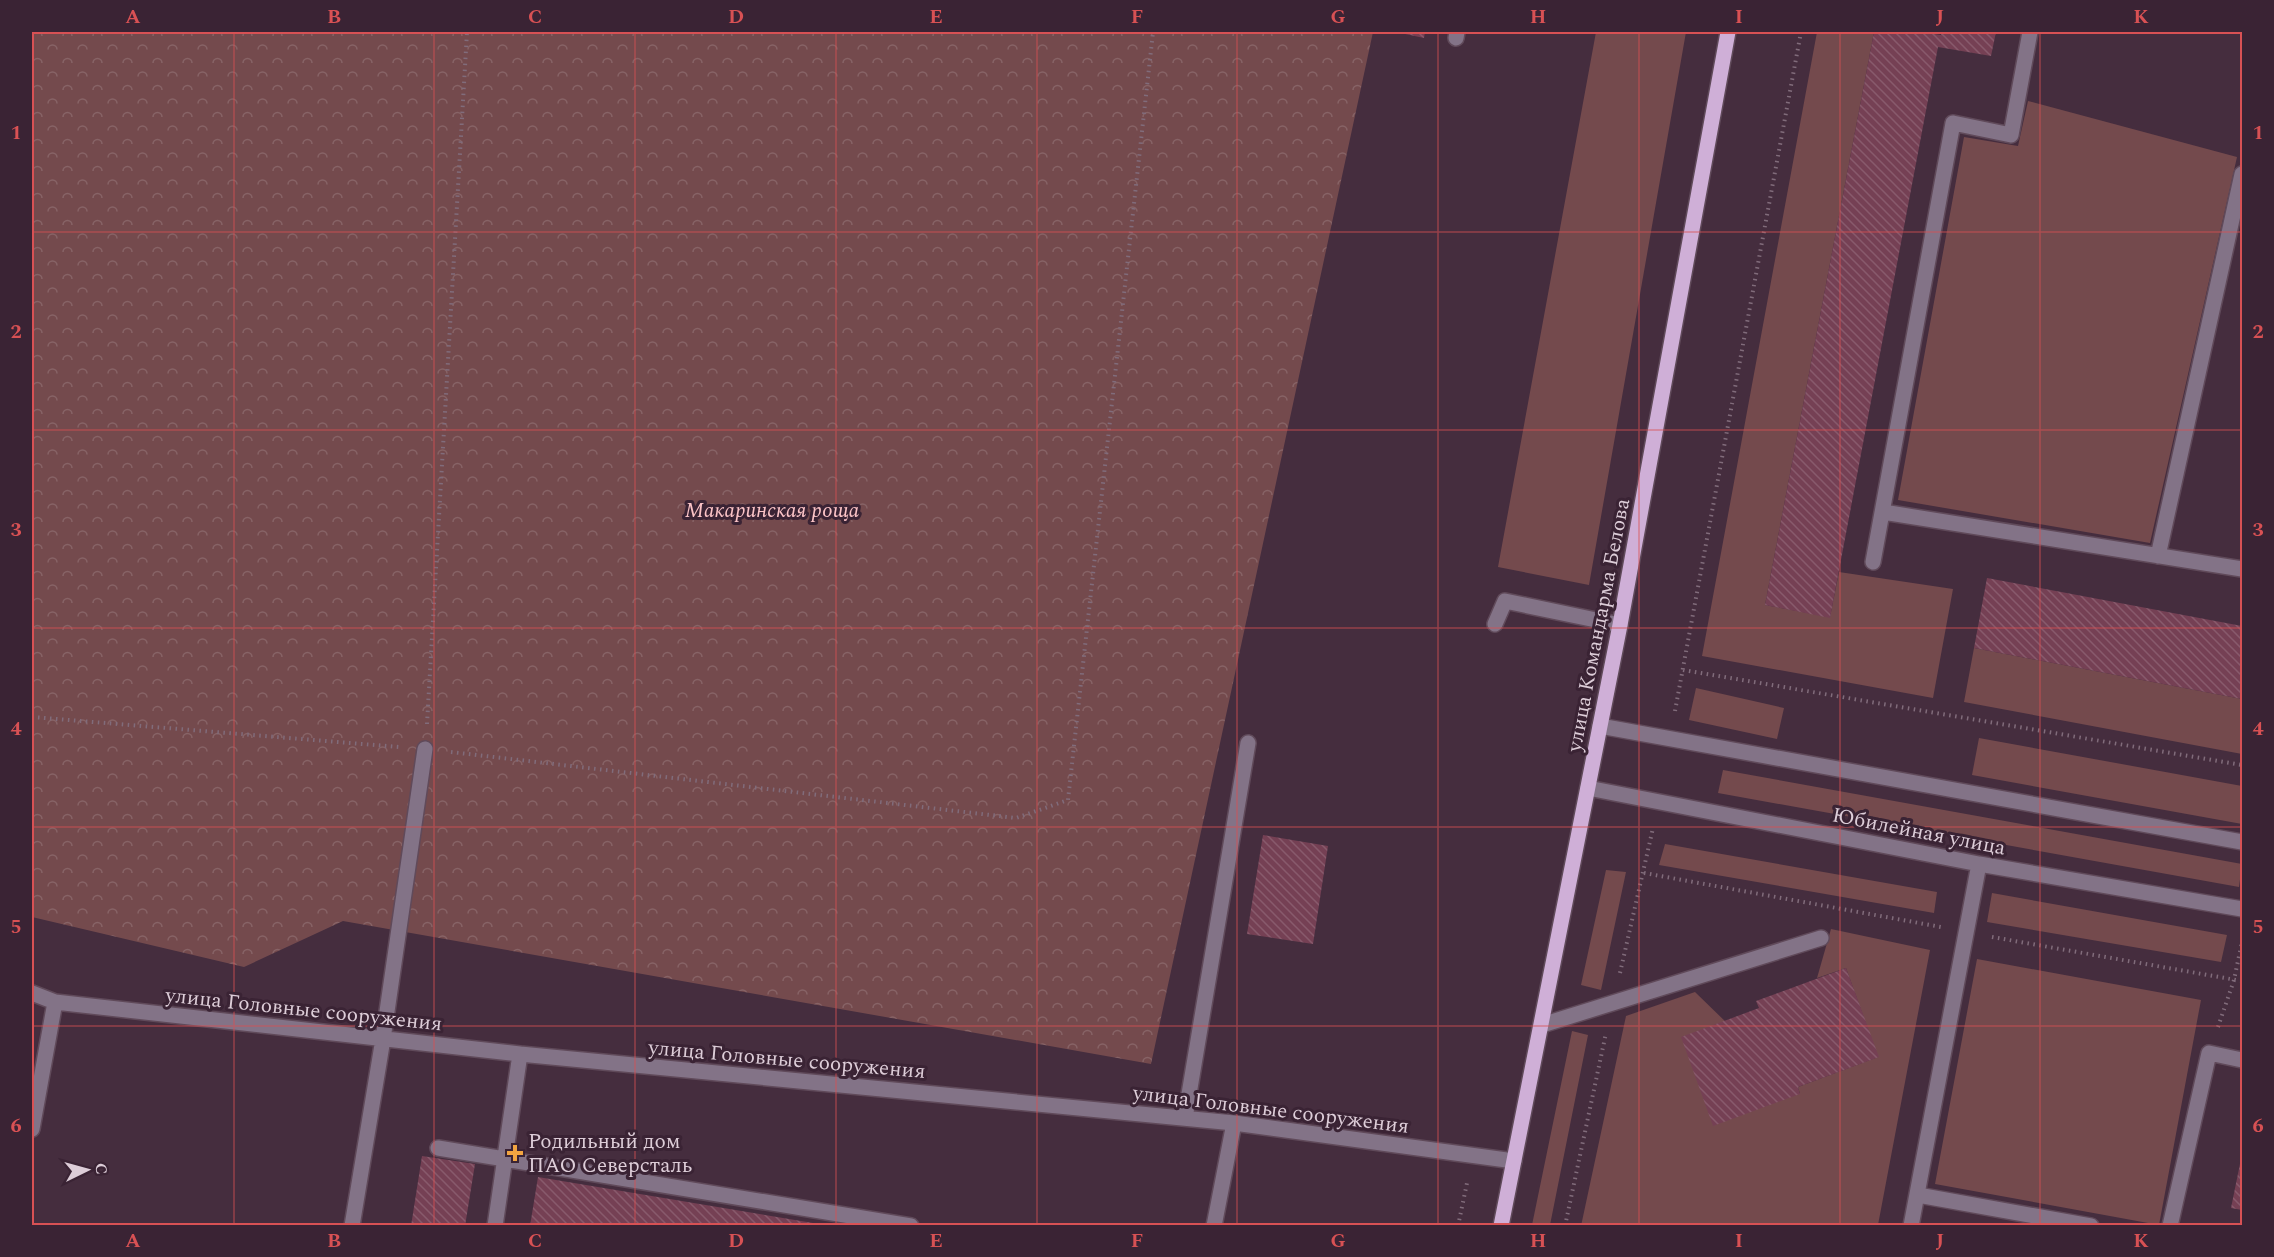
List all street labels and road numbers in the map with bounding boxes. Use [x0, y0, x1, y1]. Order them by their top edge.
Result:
street label: улица Командарма Белова [1559, 495, 1639, 756]
street label: Юбилейная улица [1829, 799, 2009, 865]
street label: улица Головные сооружения [163, 979, 444, 1040]
street label: улица Головные сооружения [646, 1032, 927, 1088]
street label: улица Головные сооружения [1130, 1077, 1411, 1143]

